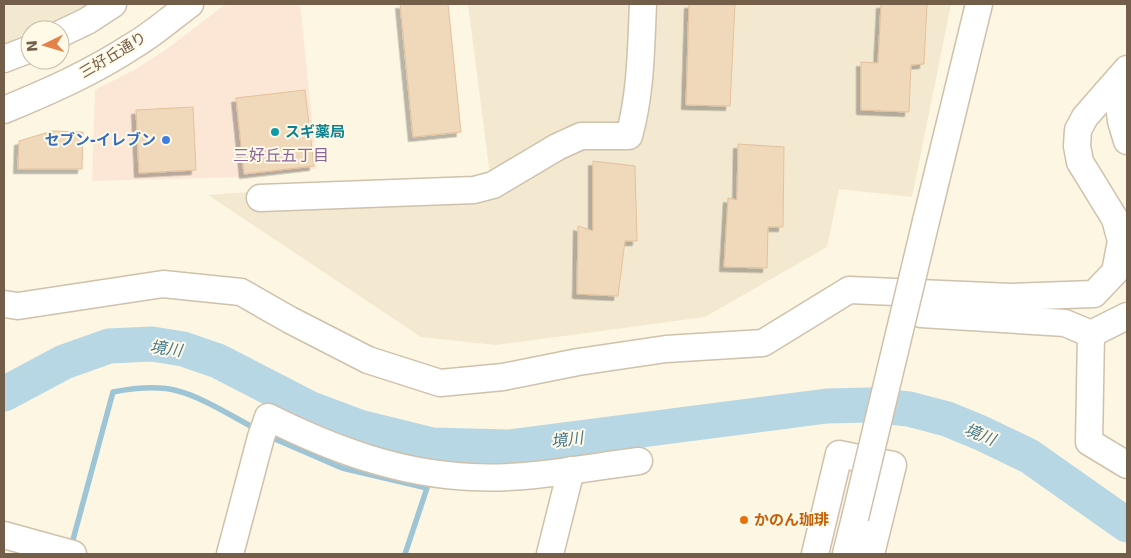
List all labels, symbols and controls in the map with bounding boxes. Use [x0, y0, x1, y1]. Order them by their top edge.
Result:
north arrow [20, 20, 70, 70]
street label: 三好丘通り [76, 28, 150, 82]
text: N [24, 40, 41, 53]
place label: スギ薬局 [285, 123, 345, 141]
marker: スギ薬局 [269, 126, 281, 138]
place label: セブン-イレブン [45, 131, 156, 149]
marker: セブン-イレブン [160, 134, 172, 146]
district label: 三好丘五丁目 [233, 146, 329, 165]
water label: 境川 [149, 337, 185, 360]
water label: 境川 [961, 420, 1000, 450]
water label: 境川 [550, 428, 586, 451]
place label: かのん珈琲 [754, 511, 829, 529]
marker: かのん珈琲 [738, 514, 750, 526]

